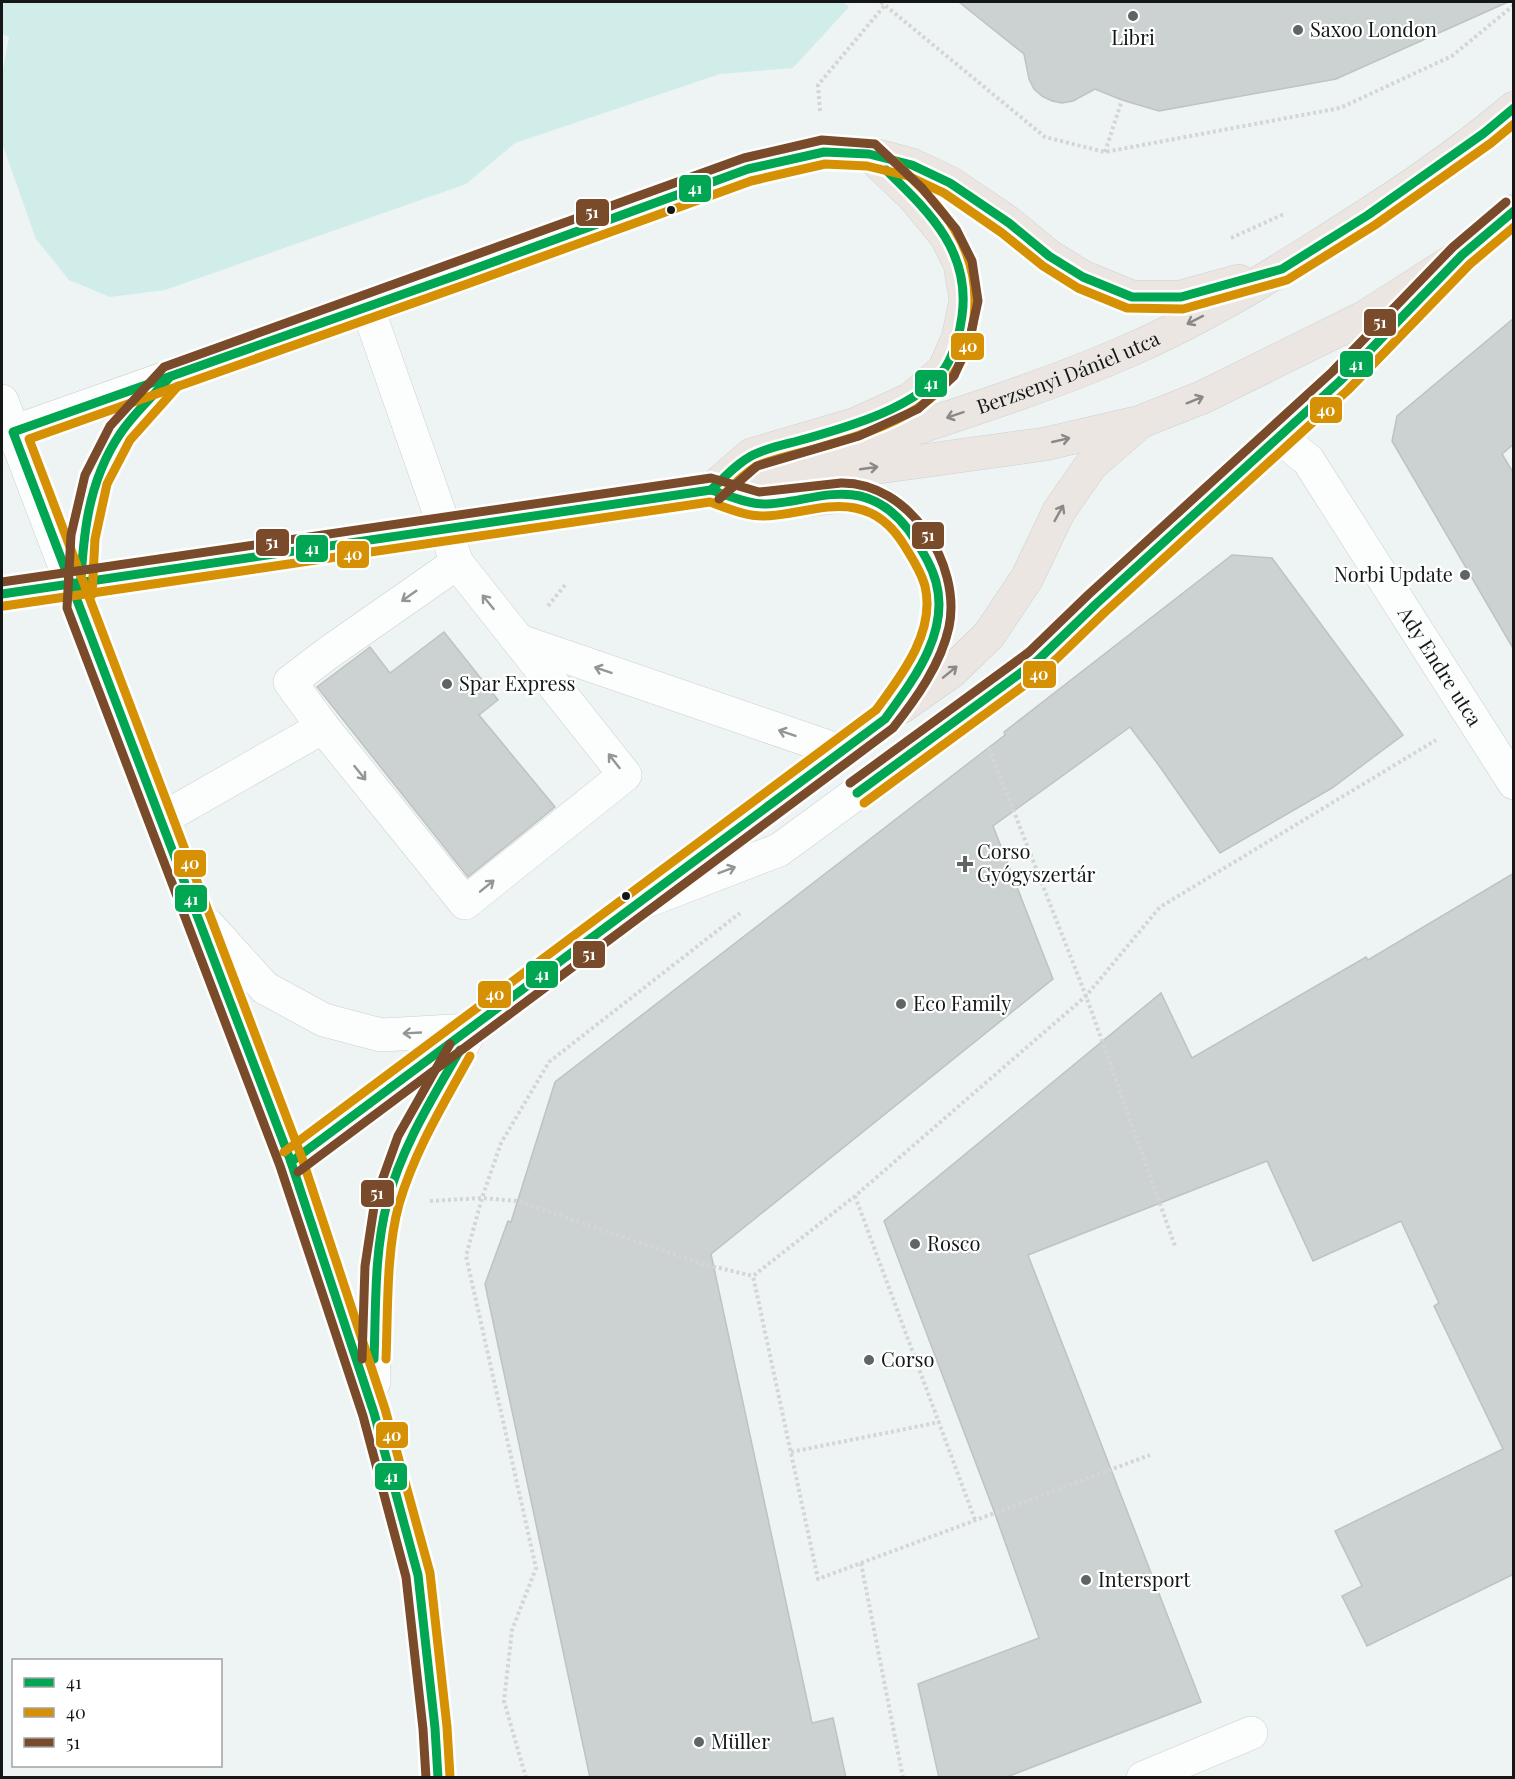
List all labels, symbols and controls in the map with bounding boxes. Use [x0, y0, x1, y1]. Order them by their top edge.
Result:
marker: Libri [1126, 9, 1140, 23]
place label: Saxoo London [1310, 15, 1437, 42]
place label: Libri [1111, 23, 1155, 50]
marker: Saxoo London [1291, 23, 1305, 37]
line badge: 41 [678, 174, 712, 203]
text: 41 [688, 177, 702, 198]
line badge: 51 [575, 198, 610, 227]
text: 51 [585, 201, 599, 222]
unlabelled marker [665, 204, 677, 216]
line badge: 51 [1363, 308, 1397, 337]
text: 51 [1373, 311, 1387, 332]
one-way arrow [1186, 314, 1204, 326]
street label: Berzsenyi Dániel utca [973, 324, 1163, 419]
line badge: 40 [950, 332, 985, 361]
text: 40 [959, 335, 977, 356]
line badge: 41 [1339, 350, 1374, 378]
text: 41 [1349, 353, 1363, 374]
line badge: 41 [914, 369, 948, 398]
text: 41 [924, 372, 938, 393]
one-way arrow [1185, 394, 1204, 405]
line badge: 40 [1309, 396, 1343, 424]
text: 40 [1317, 399, 1335, 420]
one-way arrow [946, 410, 965, 421]
one-way arrow [1052, 434, 1071, 446]
one-way arrow [858, 463, 878, 474]
one-way arrow [1054, 505, 1065, 523]
line badge: 51 [911, 521, 945, 550]
text: 51 [921, 524, 935, 545]
line badge: 51 [255, 528, 290, 557]
text: 51 [265, 531, 279, 552]
line badge: 41 [295, 534, 329, 563]
text: 41 [305, 537, 319, 558]
line badge: 40 [336, 540, 370, 569]
text: 40 [344, 543, 362, 564]
place label: Norbi Update [1334, 560, 1453, 587]
marker: Norbi Update [1458, 568, 1472, 582]
one-way arrow [401, 590, 417, 602]
one-way arrow [482, 594, 495, 610]
street label: Ady Endre utca [1392, 600, 1489, 731]
line badge: 40 [1022, 660, 1057, 689]
one-way arrow [594, 663, 613, 674]
text: 40 [1030, 663, 1048, 684]
one-way arrow [941, 666, 957, 679]
place label: Spar Express [459, 669, 576, 696]
marker: Spar Express [440, 677, 454, 691]
one-way arrow [778, 726, 797, 737]
one-way arrow [607, 753, 620, 769]
one-way arrow [353, 764, 366, 780]
place label: Corso Gyógyszertár [977, 837, 1096, 887]
line badge: 40 [173, 849, 207, 878]
text: 40 [181, 852, 199, 873]
marker: Corso Gyógyszertár [958, 857, 972, 871]
one-way arrow [718, 863, 736, 874]
one-way arrow [479, 879, 495, 892]
line badge: 41 [174, 884, 208, 913]
text: 41 [184, 888, 198, 909]
unlabelled marker [620, 890, 632, 902]
line badge: 51 [572, 940, 606, 969]
text: 51 [582, 943, 596, 964]
line badge: 41 [525, 960, 559, 989]
text: 41 [535, 963, 549, 984]
line badge: 40 [477, 980, 512, 1009]
text: 40 [486, 983, 504, 1004]
place label: Eco Family [913, 989, 1011, 1016]
marker: Eco Family [894, 997, 908, 1011]
one-way arrow [403, 1028, 423, 1039]
line badge: 51 [360, 1179, 395, 1208]
text: 51 [370, 1182, 384, 1203]
place label: Rosco [927, 1229, 981, 1256]
marker: Rosco [908, 1237, 922, 1251]
place label: Corso [881, 1345, 935, 1372]
marker: Corso [862, 1353, 876, 1367]
line badge: 40 [375, 1421, 409, 1449]
text: 40 [383, 1424, 401, 1445]
line badge: 41 [374, 1462, 408, 1491]
text: 41 [384, 1465, 398, 1486]
place label: Intersport [1098, 1565, 1191, 1592]
marker: Intersport [1079, 1573, 1093, 1587]
legend [12, 1659, 222, 1767]
text: 41 [66, 1670, 82, 1694]
text: 40 [66, 1700, 86, 1724]
place label: Müller [711, 1727, 770, 1754]
text: 51 [66, 1730, 80, 1754]
marker: Müller [692, 1735, 706, 1749]

